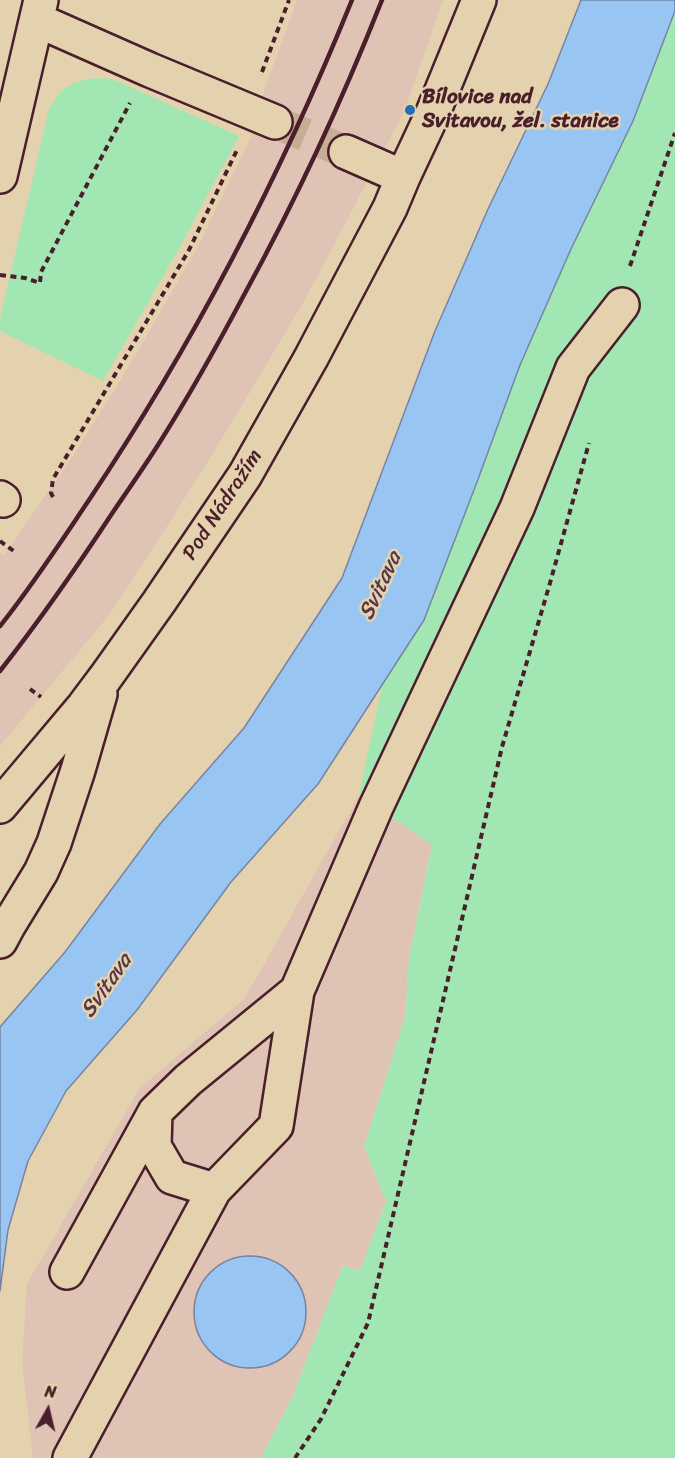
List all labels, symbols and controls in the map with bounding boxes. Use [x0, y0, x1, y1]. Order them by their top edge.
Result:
place label: Bílovice nad Svitavou, žel. stanice [422, 85, 619, 135]
marker: Bílovice nad Svitavou, žel. stanice [403, 103, 417, 117]
street label: Pod Nádražím [178, 445, 268, 565]
water label: Svitava [354, 548, 408, 624]
water label: Svitava [76, 949, 138, 1023]
text: N [43, 1377, 58, 1407]
north arrow [18, 1380, 78, 1440]

